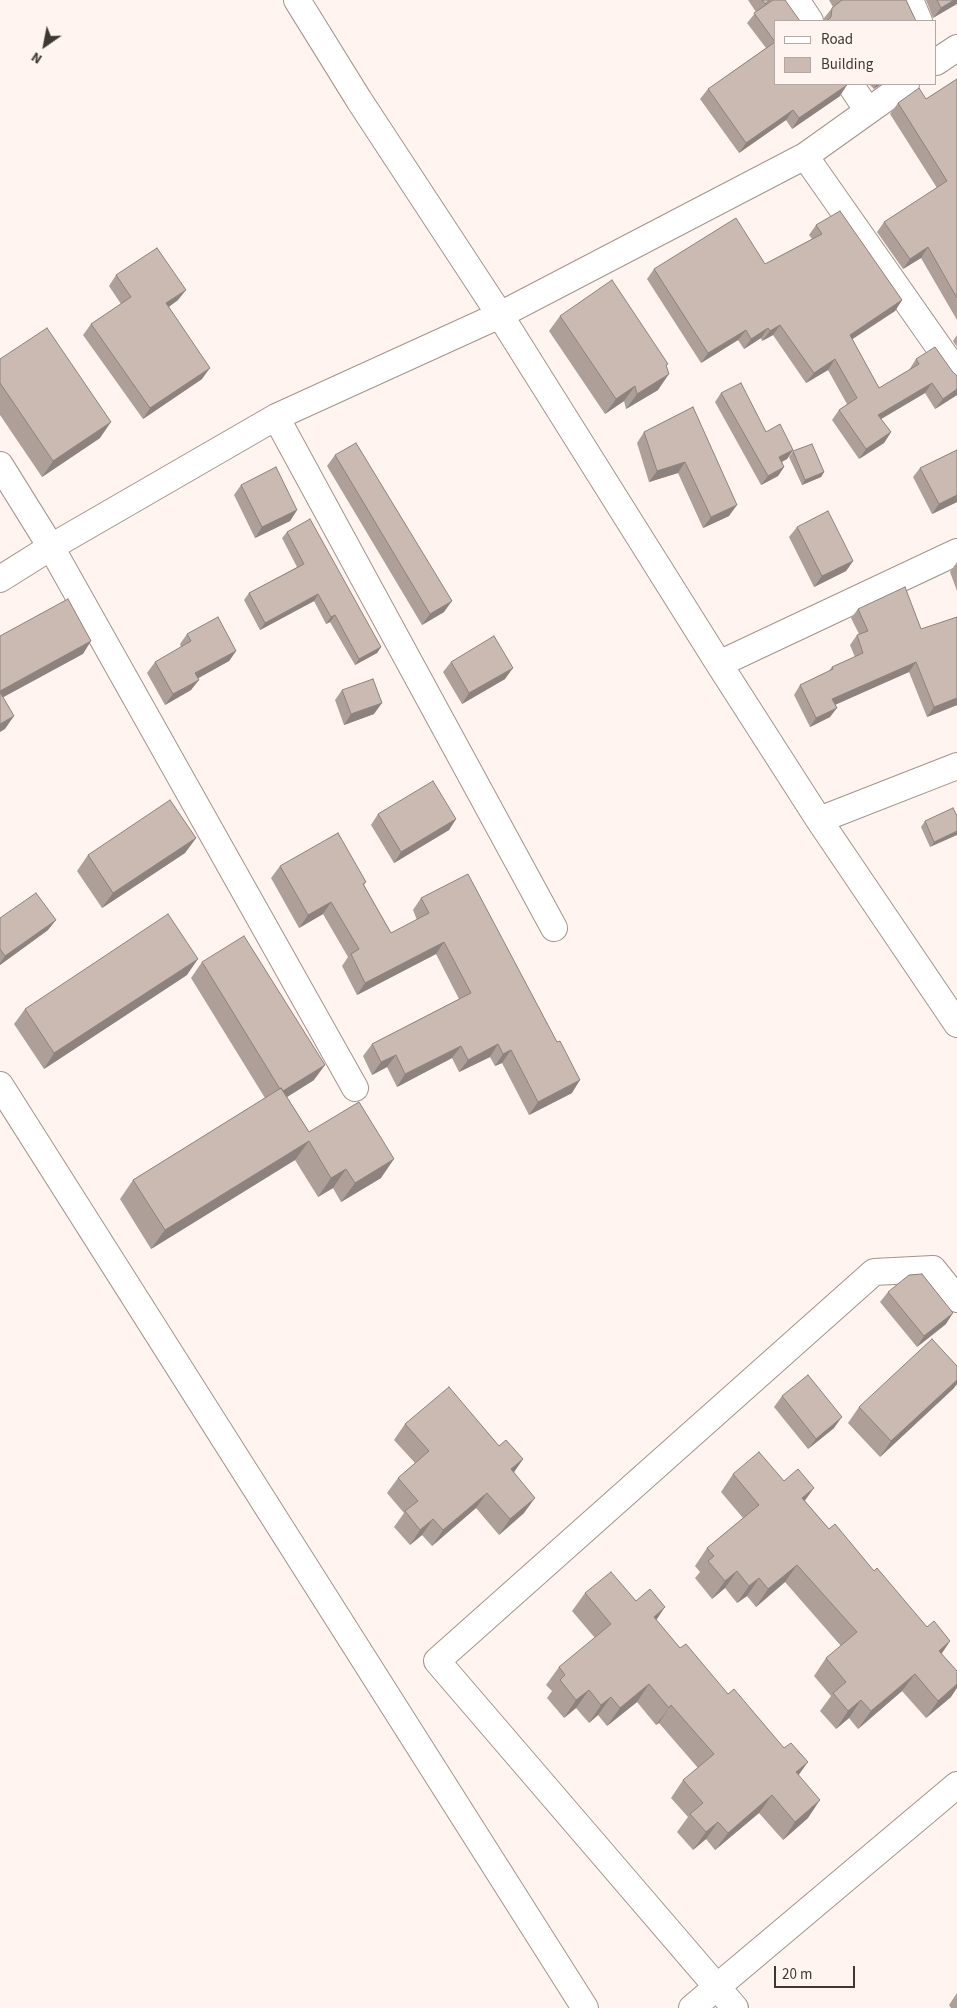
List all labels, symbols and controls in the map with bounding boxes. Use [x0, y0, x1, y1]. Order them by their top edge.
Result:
north arrow [20, 20, 70, 70]
legend [774, 20, 937, 85]
text: Road [821, 29, 853, 50]
text: N [27, 47, 46, 69]
text: Building [821, 54, 873, 75]
scale bar [777, 1956, 858, 1988]
text: 20 m [782, 1964, 812, 1985]

